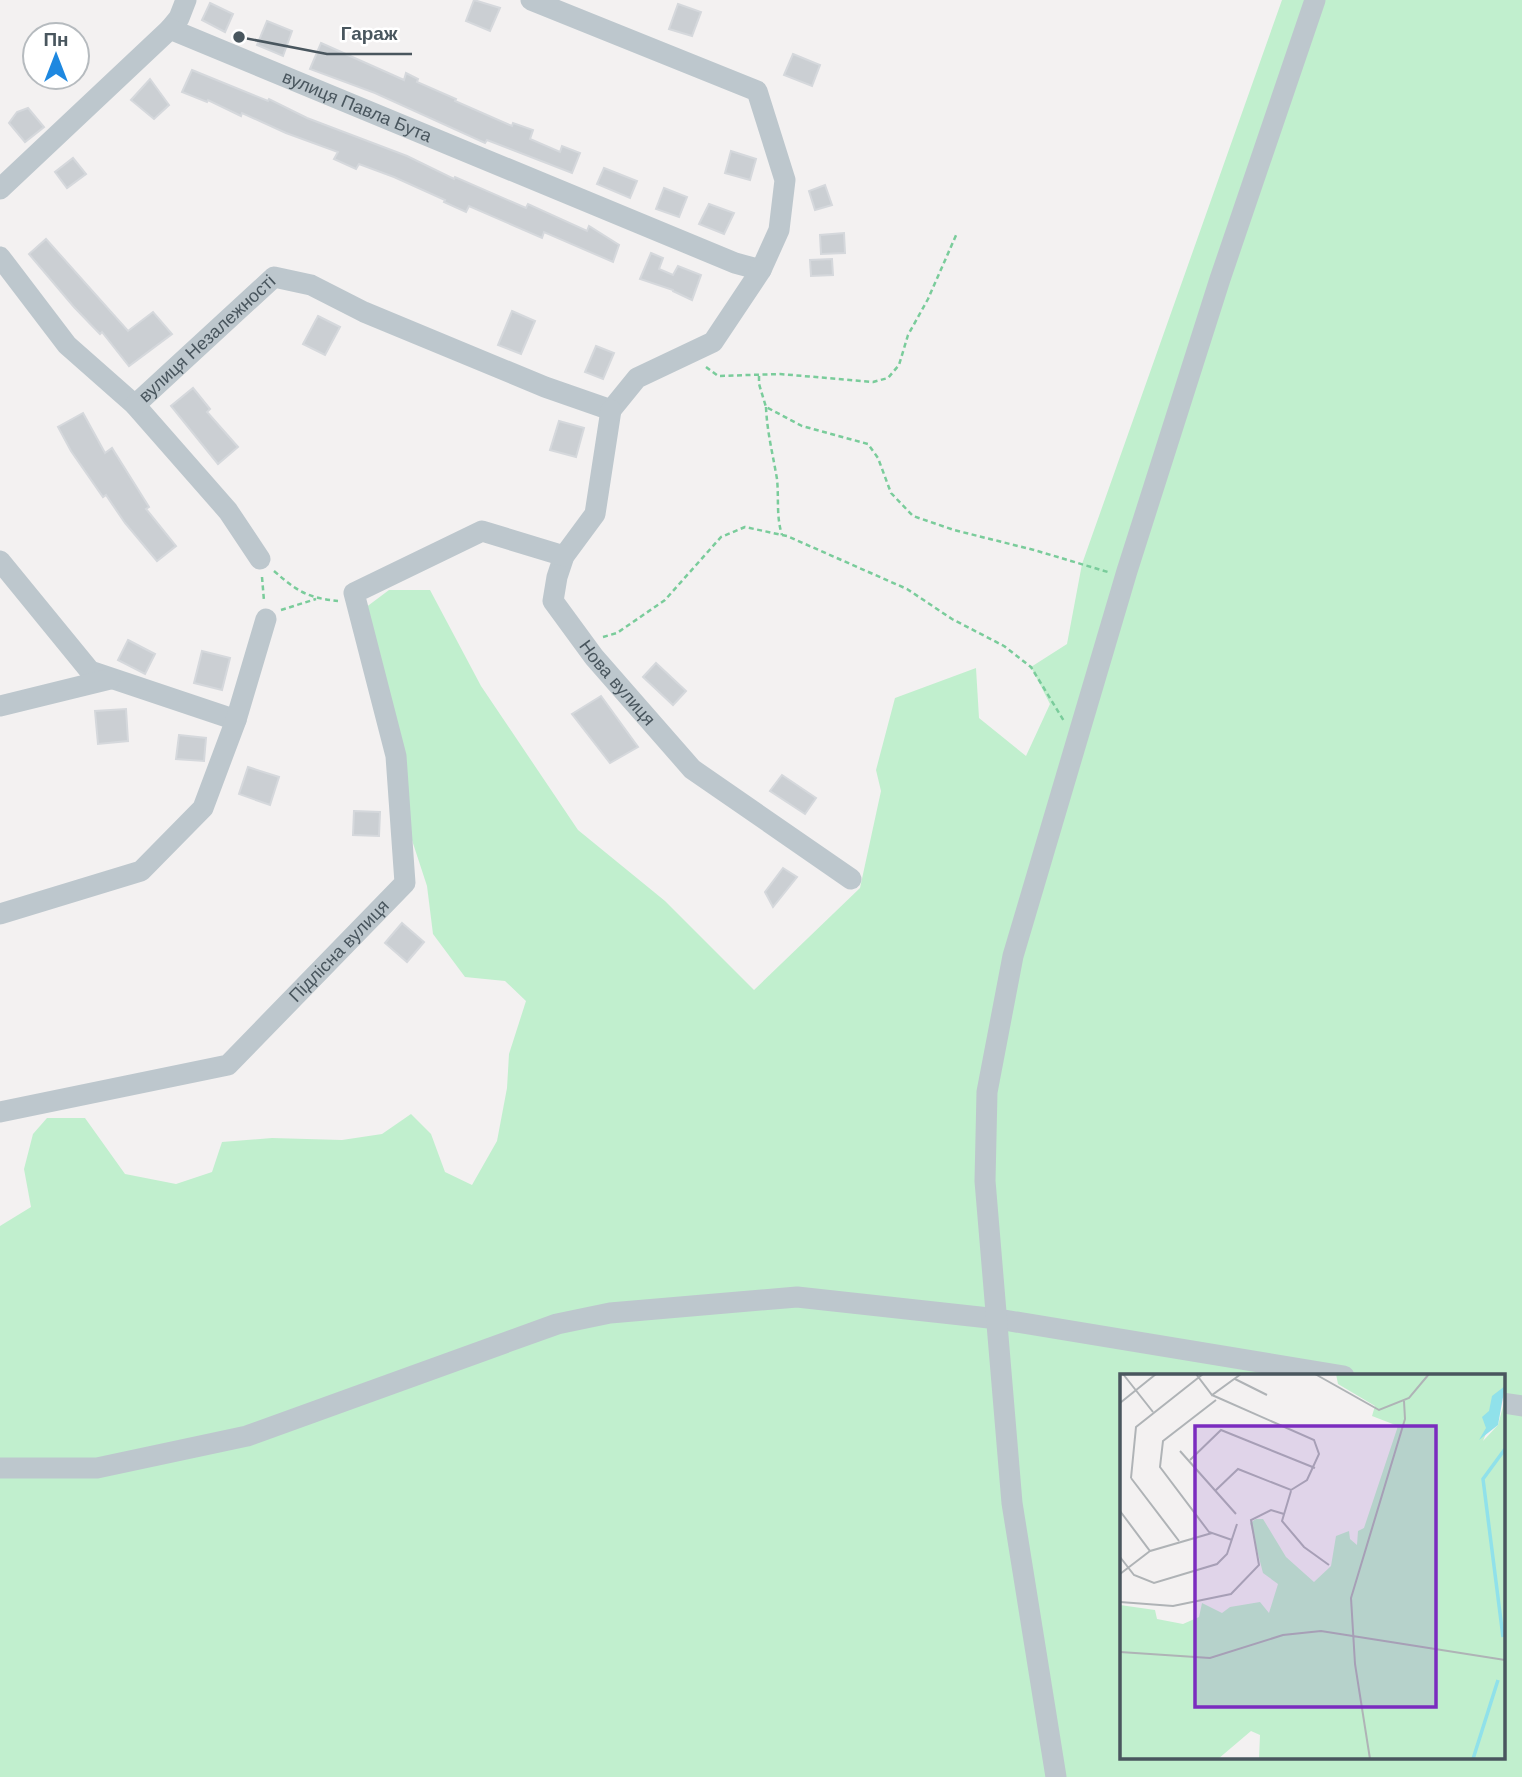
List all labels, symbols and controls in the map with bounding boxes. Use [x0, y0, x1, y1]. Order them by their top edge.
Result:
callout: Гараж [327, 14, 412, 54]
north arrow [21, 21, 91, 91]
text: Гараж [341, 23, 398, 44]
text: Пн [43, 29, 69, 50]
street label: вулиця Павла Бута [280, 67, 436, 147]
street label: вулиця Незалежності [135, 271, 279, 406]
street label: Нова вулиця [575, 636, 659, 730]
street label: Підлісна вулиця [285, 896, 393, 1006]
inset map [1120, 1374, 1504, 1760]

